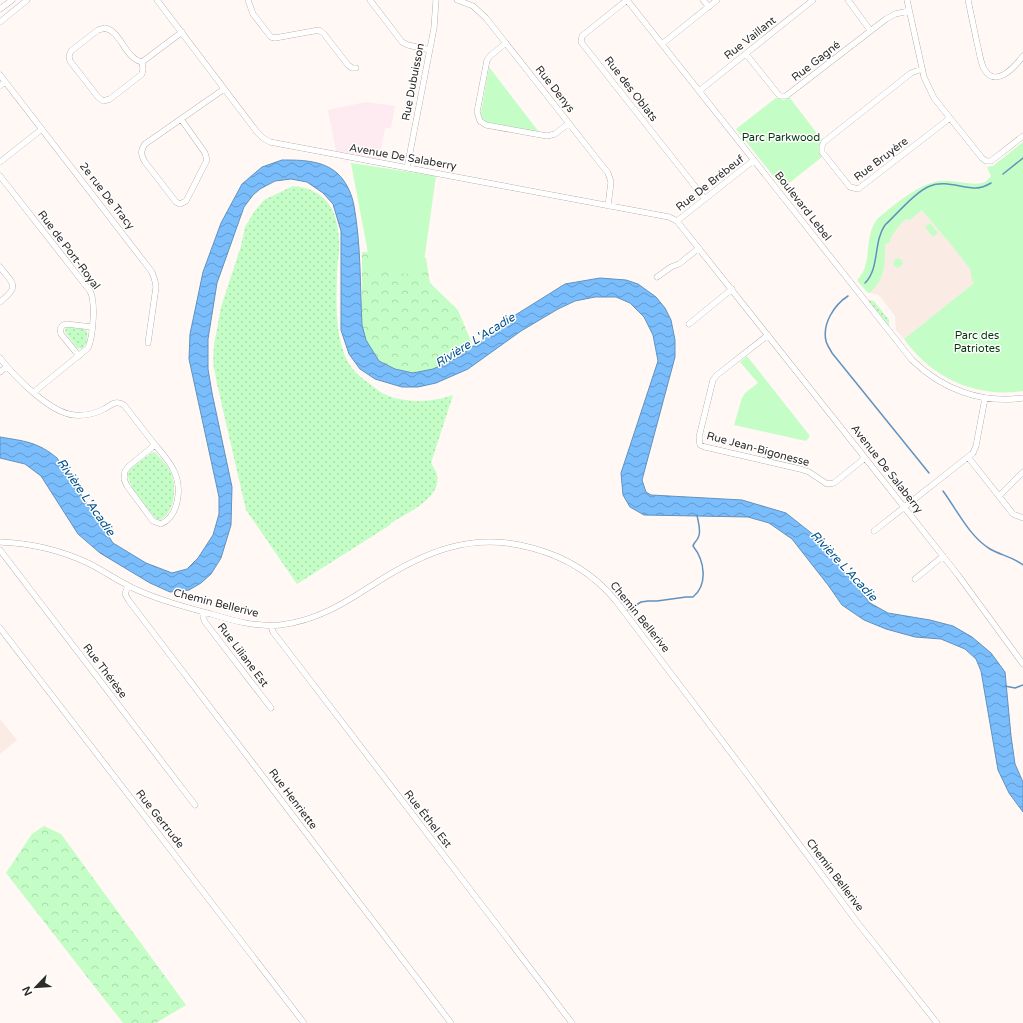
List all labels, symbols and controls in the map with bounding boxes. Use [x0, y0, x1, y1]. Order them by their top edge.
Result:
street label: Rue Vaillant [722, 14, 778, 62]
street label: Rue Gagné [789, 38, 843, 84]
street label: Rue Dubuisson [399, 42, 427, 122]
street label: Rue des Oblats [602, 54, 660, 124]
street label: Rue Denys [533, 63, 577, 115]
park label: Parc Parkwood [742, 131, 820, 144]
street label: Rue Bruyère [851, 134, 911, 184]
street label: Avenue De Salaberry [348, 141, 458, 173]
street label: Rue De Brébeuf [673, 152, 747, 214]
street label: 2e rue De Tracy [77, 160, 137, 232]
street label: Boulevard Lebel [772, 169, 834, 243]
street label: Rue de Port-Royal [35, 208, 103, 292]
water label: Rivière L'Acadie [433, 309, 518, 370]
park label: Parc des Patriotes [954, 329, 1000, 355]
street label: Avenue De Salaberry [848, 422, 926, 516]
street label: Rue Jean-Bigonesse [705, 429, 811, 469]
water label: Rivière L'Acadie [54, 456, 118, 539]
water label: Rivière L'Acadie [808, 528, 881, 605]
street label: Chemin Bellerive [607, 579, 673, 655]
street label: Chemin Bellerive [172, 586, 260, 620]
street label: Rue Liliane Est [215, 621, 271, 689]
street label: Rue Thérèse [80, 641, 130, 701]
street label: Rue Henriette [266, 766, 320, 832]
street label: Rue Gertrude [133, 787, 187, 851]
street label: Rue Éthel Est [401, 787, 455, 850]
street label: Chemin Bellerive [804, 836, 866, 914]
north arrow [16, 967, 56, 1007]
text: N [20, 984, 35, 998]

